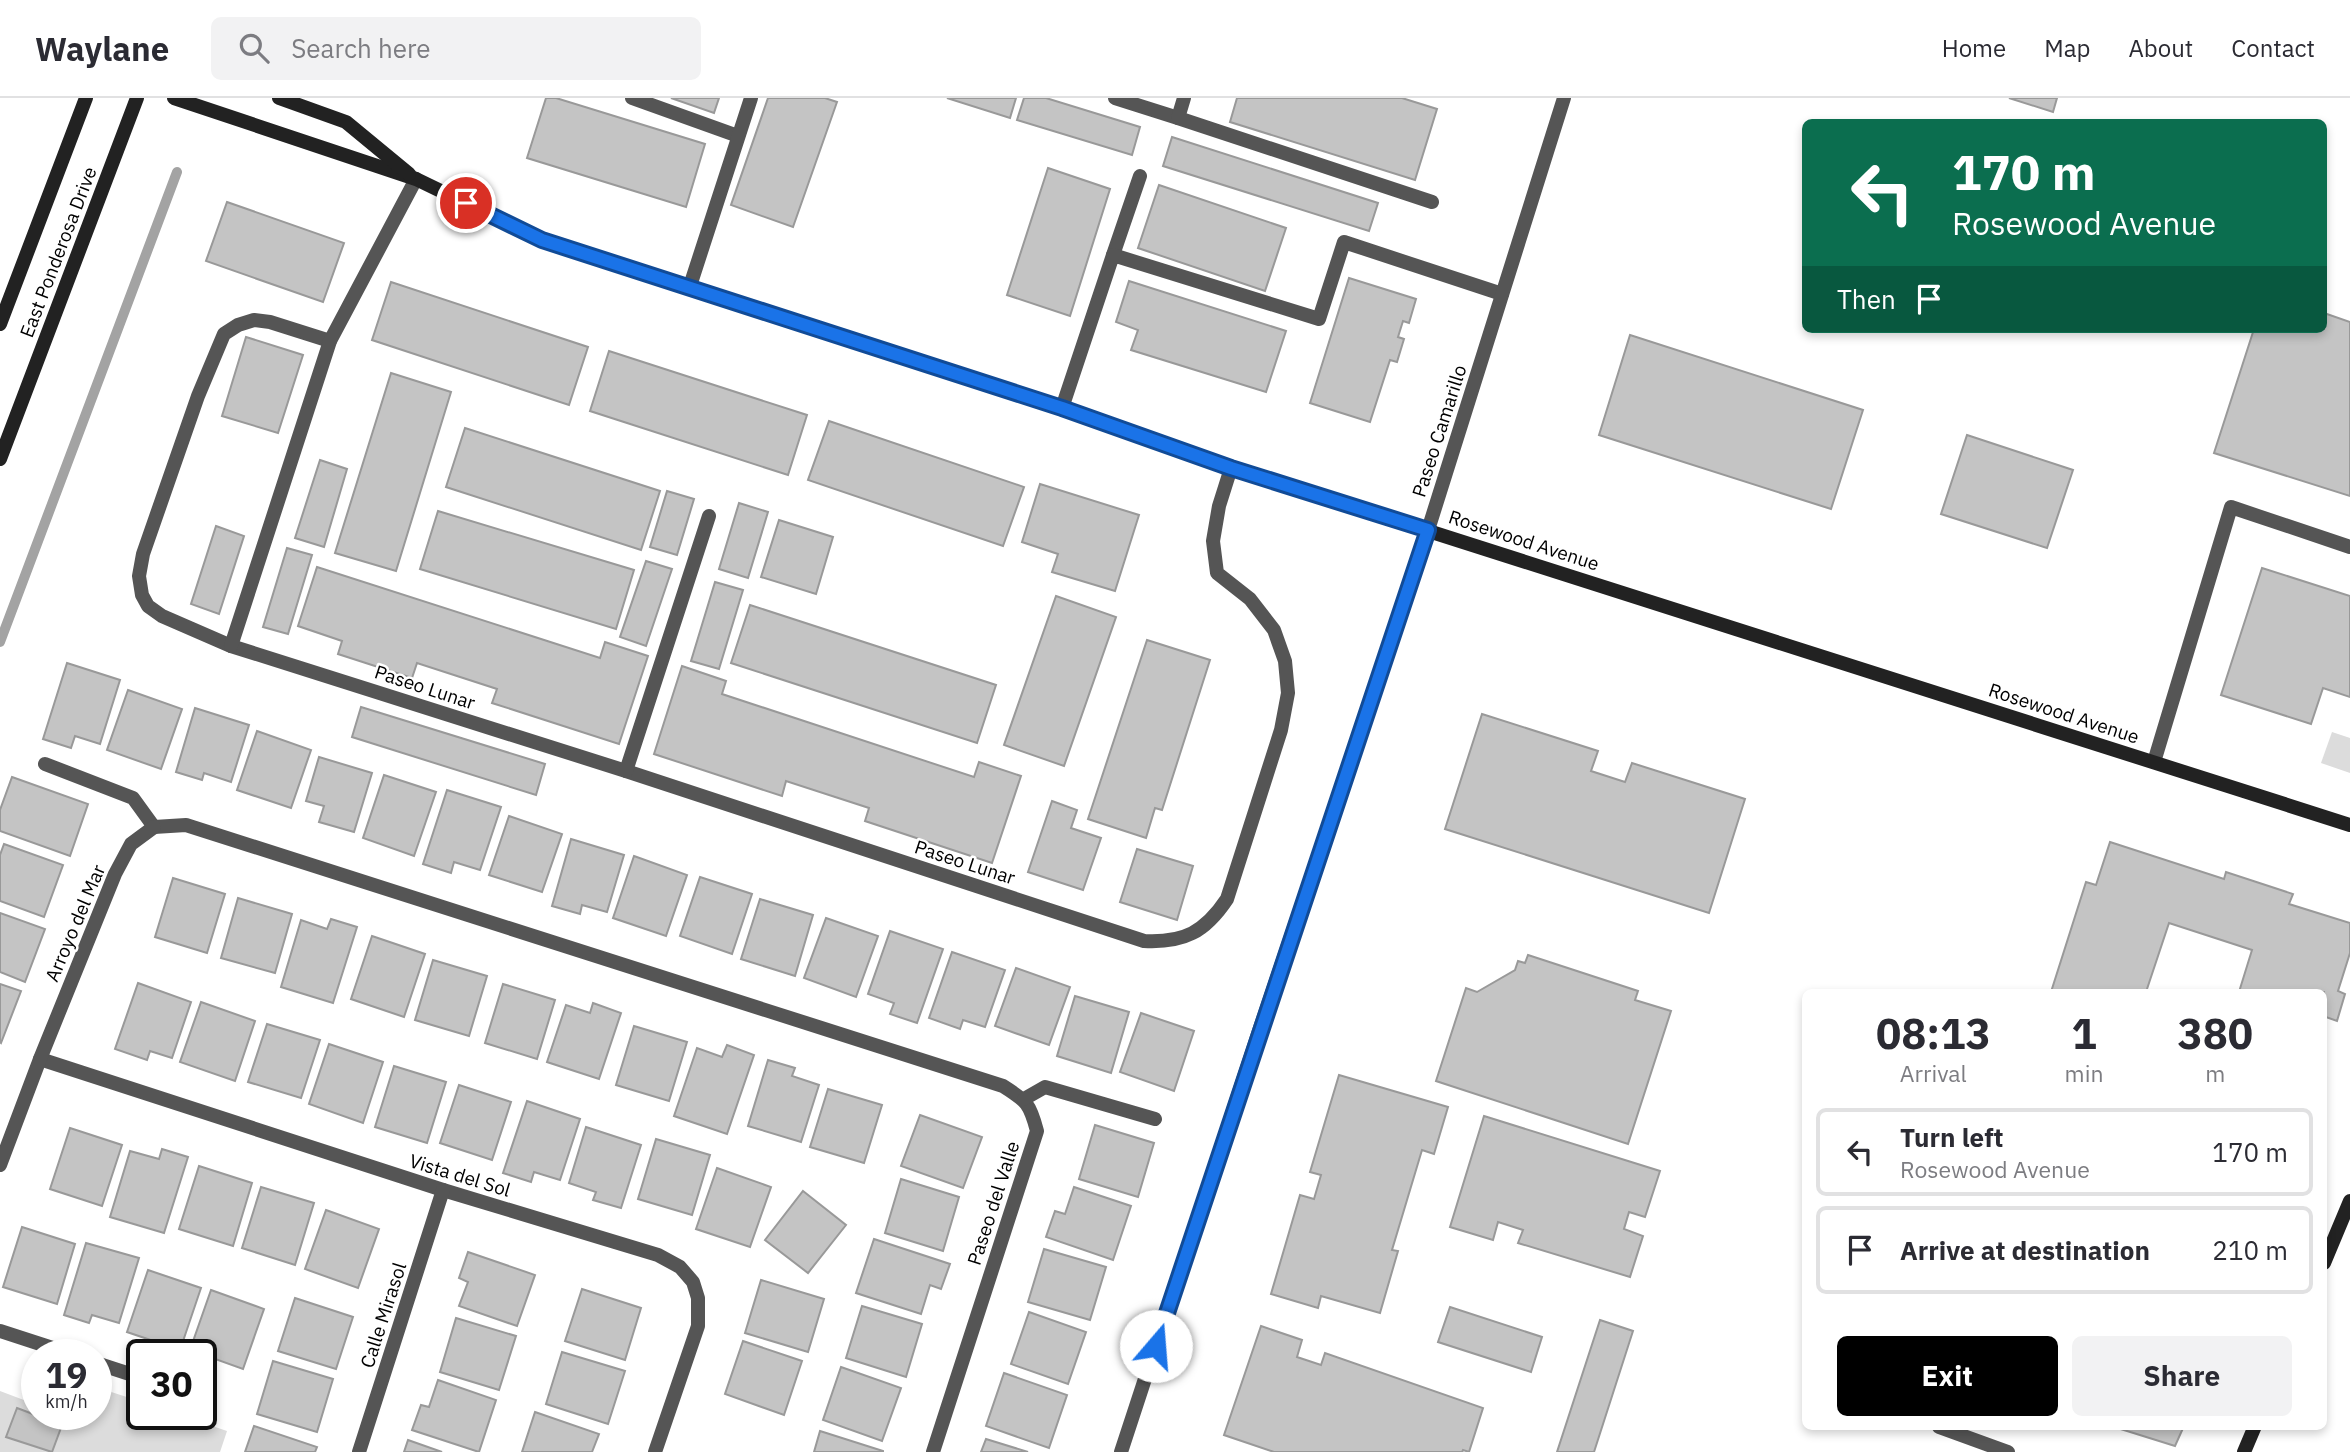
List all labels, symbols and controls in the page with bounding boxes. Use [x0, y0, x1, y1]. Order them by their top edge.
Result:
search box [211, 17, 701, 80]
text: Waylane [35, 27, 169, 70]
icon: search [235, 29, 273, 67]
text: Search here [291, 31, 431, 65]
text: Home [1942, 32, 2006, 64]
text: Map [2044, 32, 2090, 64]
text: About [2128, 32, 2193, 64]
text: Contact [2231, 32, 2315, 64]
text: 170 m [1952, 140, 2096, 203]
icon: left [1837, 147, 1928, 238]
street label: East Ponderosa Drive [14, 163, 102, 341]
pin [436, 173, 496, 233]
icon: arrive [447, 184, 485, 222]
text: Rosewood Avenue [1952, 202, 2216, 244]
icon: arrive [1910, 280, 1948, 318]
text: Then [1837, 282, 1896, 316]
street label: Paseo Camarillo [1406, 362, 1472, 500]
street label: Rosewood Avenue [1446, 504, 1602, 576]
street label: Paseo Lunar [372, 659, 478, 715]
street label: Rosewood Avenue [1986, 677, 2142, 749]
street label: Paseo Lunar [912, 834, 1018, 890]
street label: Arroyo del Mar [40, 861, 110, 985]
text: 08:13 [1876, 1006, 1991, 1061]
text: 1 [2071, 1006, 2097, 1061]
text: 380 [2177, 1006, 2253, 1061]
text: Arrival [1900, 1058, 1967, 1088]
text: min [2065, 1058, 2103, 1088]
text: m [2205, 1058, 2225, 1088]
text: Turn left [1900, 1120, 2003, 1154]
icon: left [1841, 1133, 1879, 1171]
text: 170 m [2212, 1135, 2288, 1169]
street label: Paseo del Valle [962, 1138, 1024, 1268]
street label: Vista del Sol [406, 1148, 514, 1202]
text: Rosewood Avenue [1900, 1154, 2090, 1184]
icon: arrive [1841, 1231, 1879, 1269]
text: Arrive at destination [1900, 1233, 2150, 1267]
text: 210 m [2212, 1233, 2288, 1267]
street label: Calle Mirasol [355, 1259, 411, 1371]
position arrow [1119, 1309, 1193, 1383]
button: Exit [1837, 1336, 2058, 1416]
button: Share [2072, 1336, 2292, 1416]
speed limit sign: 30 [126, 1339, 217, 1430]
text: 19 [45, 1352, 88, 1398]
text: km/h [45, 1390, 88, 1413]

